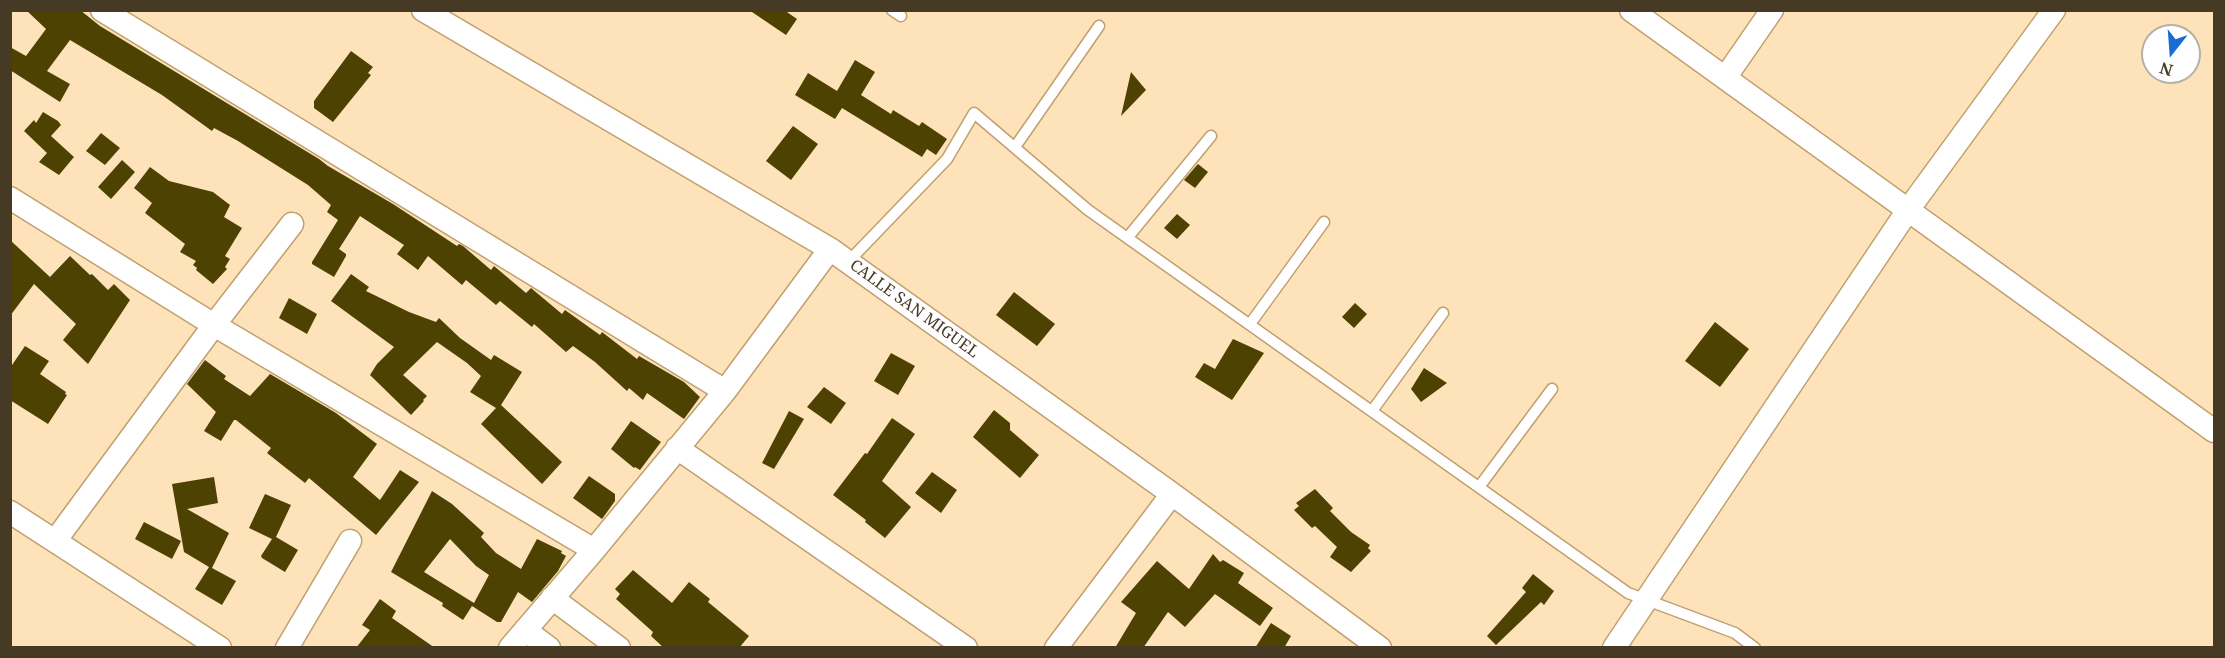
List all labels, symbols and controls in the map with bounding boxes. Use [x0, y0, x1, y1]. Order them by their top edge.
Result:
north arrow [2141, 24, 2201, 84]
text: N [2157, 57, 2176, 82]
street label: CALLE SAN MIGUEL [846, 256, 982, 362]

